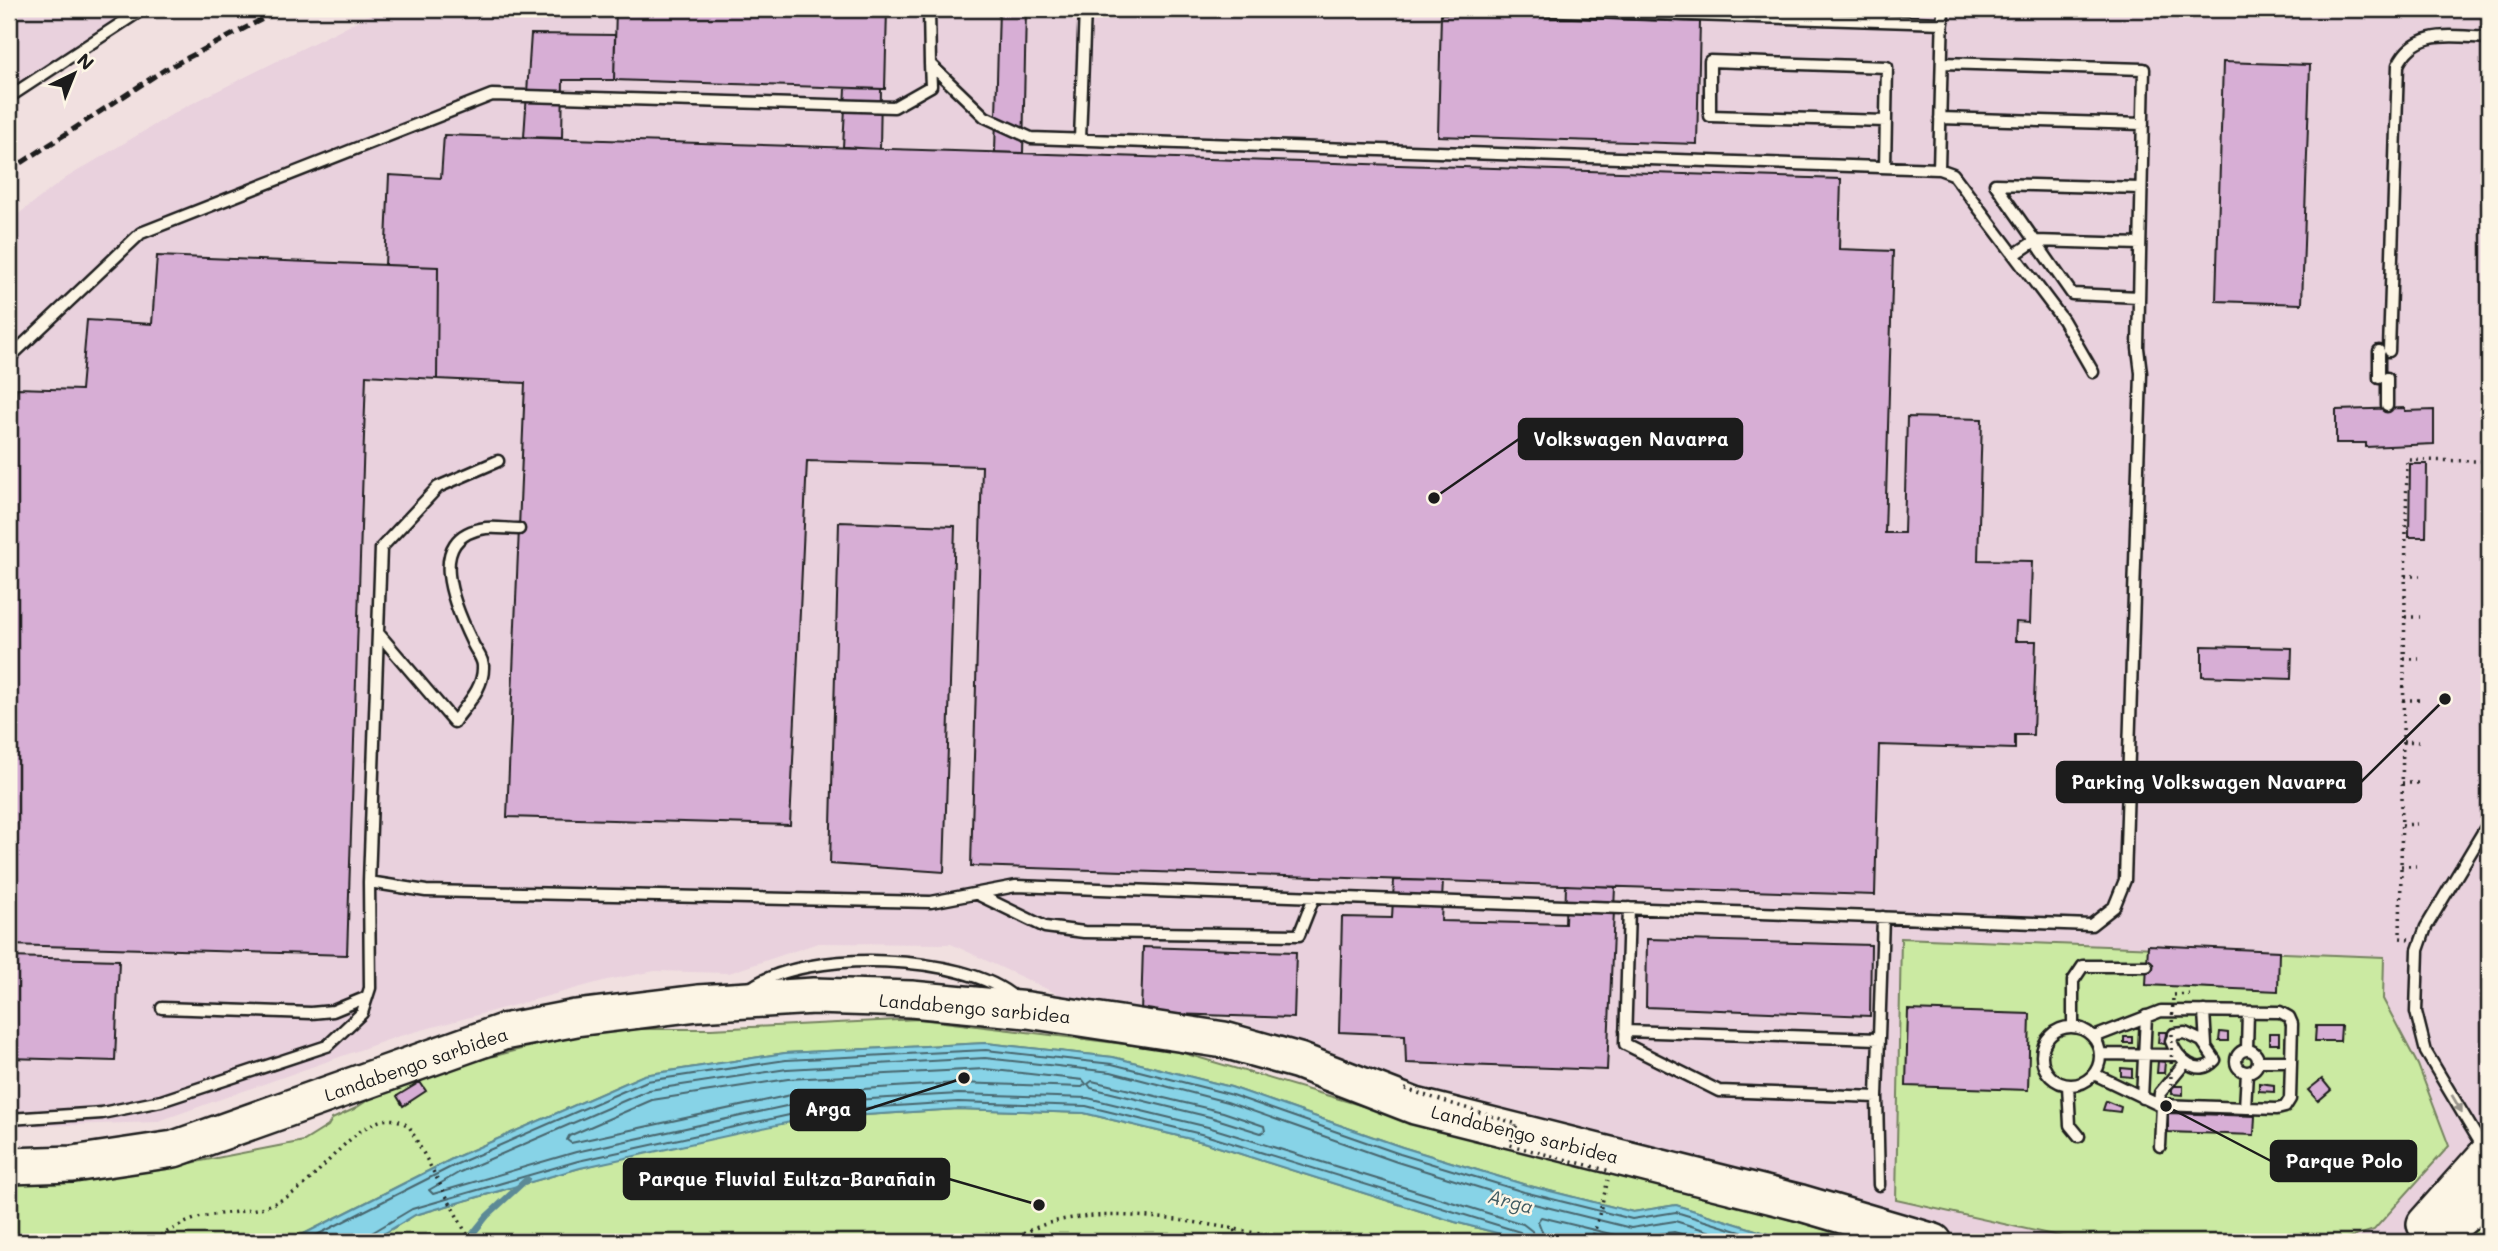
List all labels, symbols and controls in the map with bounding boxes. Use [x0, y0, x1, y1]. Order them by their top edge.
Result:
north arrow [38, 38, 108, 108]
text: N [72, 47, 100, 75]
callout: Volkswagen Navarra [1519, 419, 1742, 459]
text: Volkswagen Navarra [1533, 426, 1729, 451]
callout: Parking Volkswagen Navarra [2057, 762, 2361, 802]
text: Parking Volkswagen Navarra [2071, 769, 2347, 794]
street label: Landabengo sarbidea [878, 988, 1072, 1028]
street label: Landabengo sarbidea [321, 1021, 511, 1107]
callout: Arga [791, 1090, 865, 1130]
one-way arrow [2451, 1094, 2463, 1113]
text: Arga [805, 1096, 851, 1121]
street label: Landabengo sarbidea [1429, 1099, 1621, 1169]
callout: Parque Polo [2271, 1141, 2416, 1181]
text: Parque Polo [2285, 1148, 2403, 1173]
callout: Parque Fluvial Eultza-Barañain [624, 1159, 949, 1199]
text: Parque Fluvial Eultza-Barañain [638, 1166, 936, 1191]
water label: Arga [1486, 1183, 1536, 1219]

